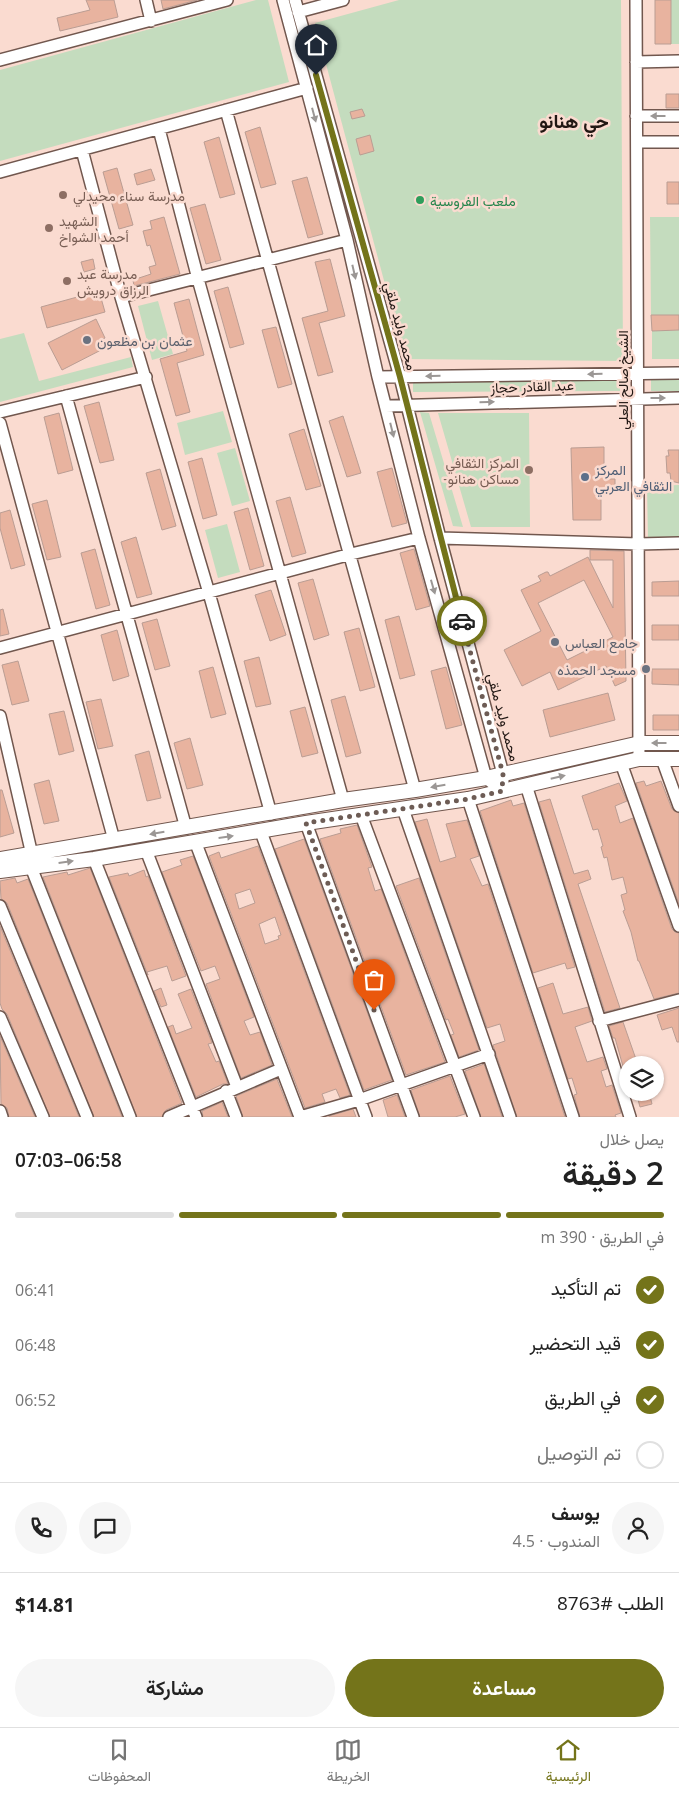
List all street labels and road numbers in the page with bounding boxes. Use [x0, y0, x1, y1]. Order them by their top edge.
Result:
street label: محمد وليد ملقي [377, 280, 422, 373]
street label: الشيخ صالح العلي [613, 330, 635, 430]
street label: عبد القادر حجاز [489, 375, 574, 397]
street label: محمد وليد ملقي [480, 671, 525, 764]

